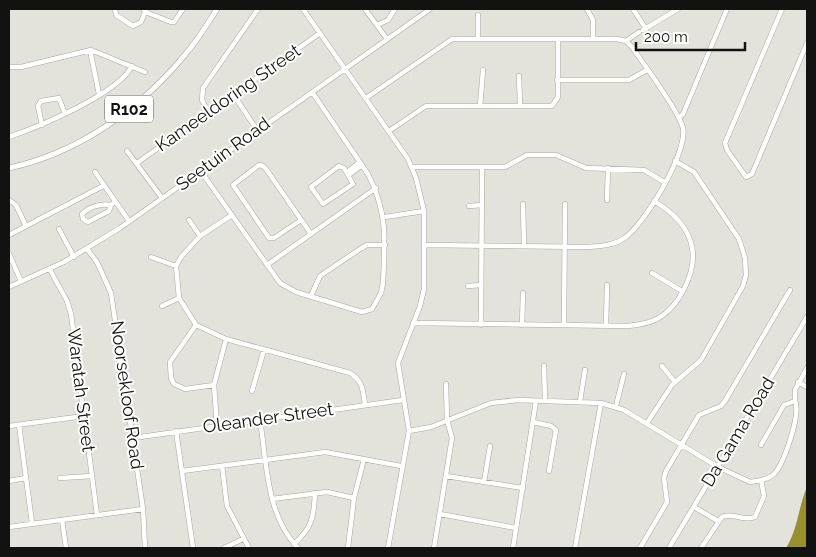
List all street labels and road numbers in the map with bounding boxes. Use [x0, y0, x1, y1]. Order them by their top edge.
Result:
street label: Kameeldoring Street [151, 40, 304, 156]
road number: R102 [105, 96, 153, 122]
street label: Seetuin Road [172, 113, 274, 195]
street label: Noorsekloof Road [107, 319, 148, 471]
street label: Waratah Street [63, 327, 100, 453]
street label: Da Gama Road [697, 373, 779, 490]
street label: Oleander Street [201, 398, 334, 437]

